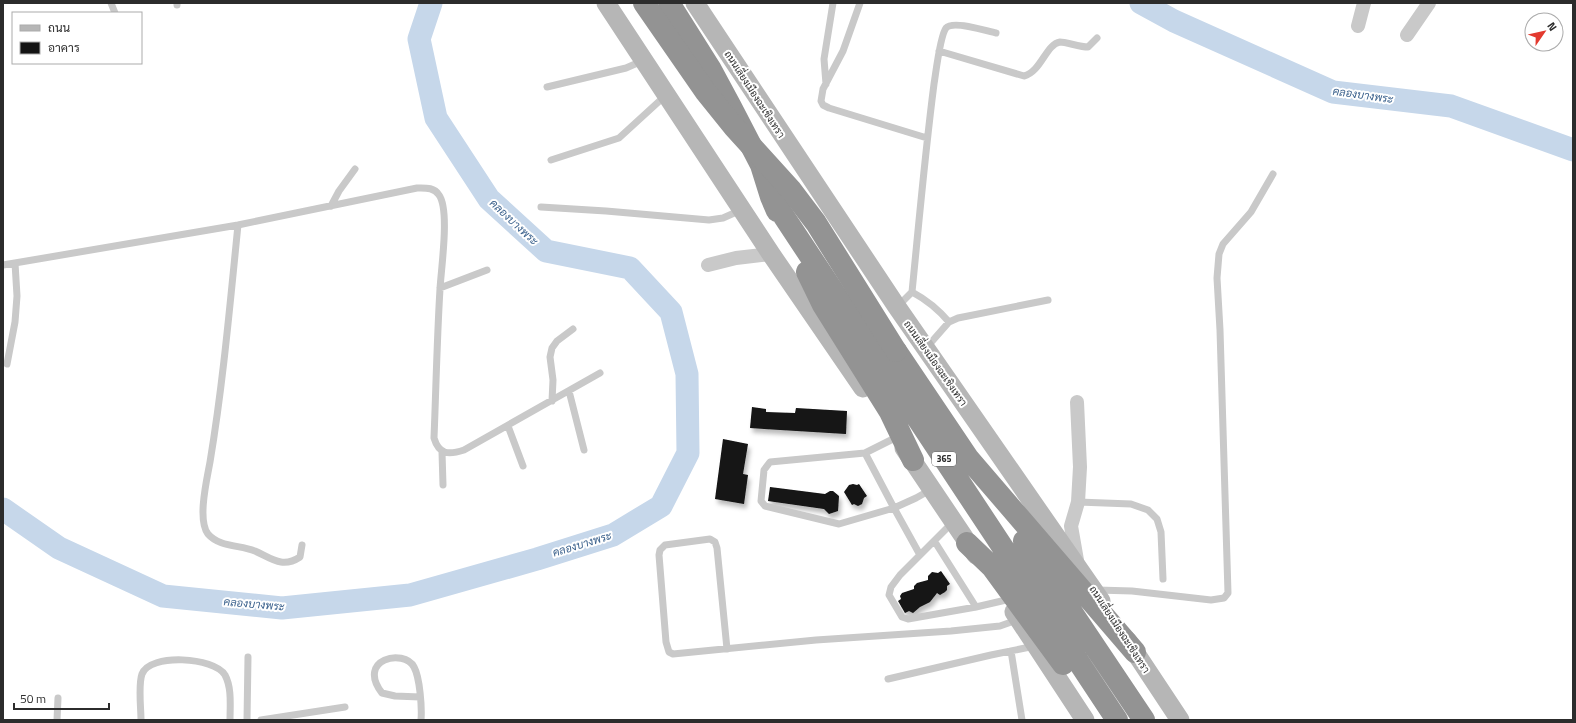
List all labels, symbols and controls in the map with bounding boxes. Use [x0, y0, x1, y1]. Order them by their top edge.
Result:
legend [12, 12, 142, 64]
north arrow [1524, 12, 1564, 52]
text: ถนน [48, 18, 71, 37]
text: N [1544, 19, 1561, 34]
text: อาคาร [48, 38, 80, 57]
street label: ถนนเลี่ยงเมืองฉะเชิงเทรา [721, 47, 789, 141]
water label: คลองบางพระ [1332, 83, 1394, 107]
water label: คลองบางพระ [486, 195, 542, 249]
street label: ถนนเลี่ยงเมืองฉะเชิงเทรา [900, 317, 972, 409]
road number: 365 [932, 452, 956, 466]
water label: คลองบางพระ [550, 527, 614, 561]
street label: ถนนเลี่ยงเมืองฉะเชิงเทรา [1086, 582, 1154, 676]
water label: คลองบางพระ [223, 593, 285, 615]
scale bar [14, 685, 109, 711]
text: 50 m [20, 689, 46, 708]

